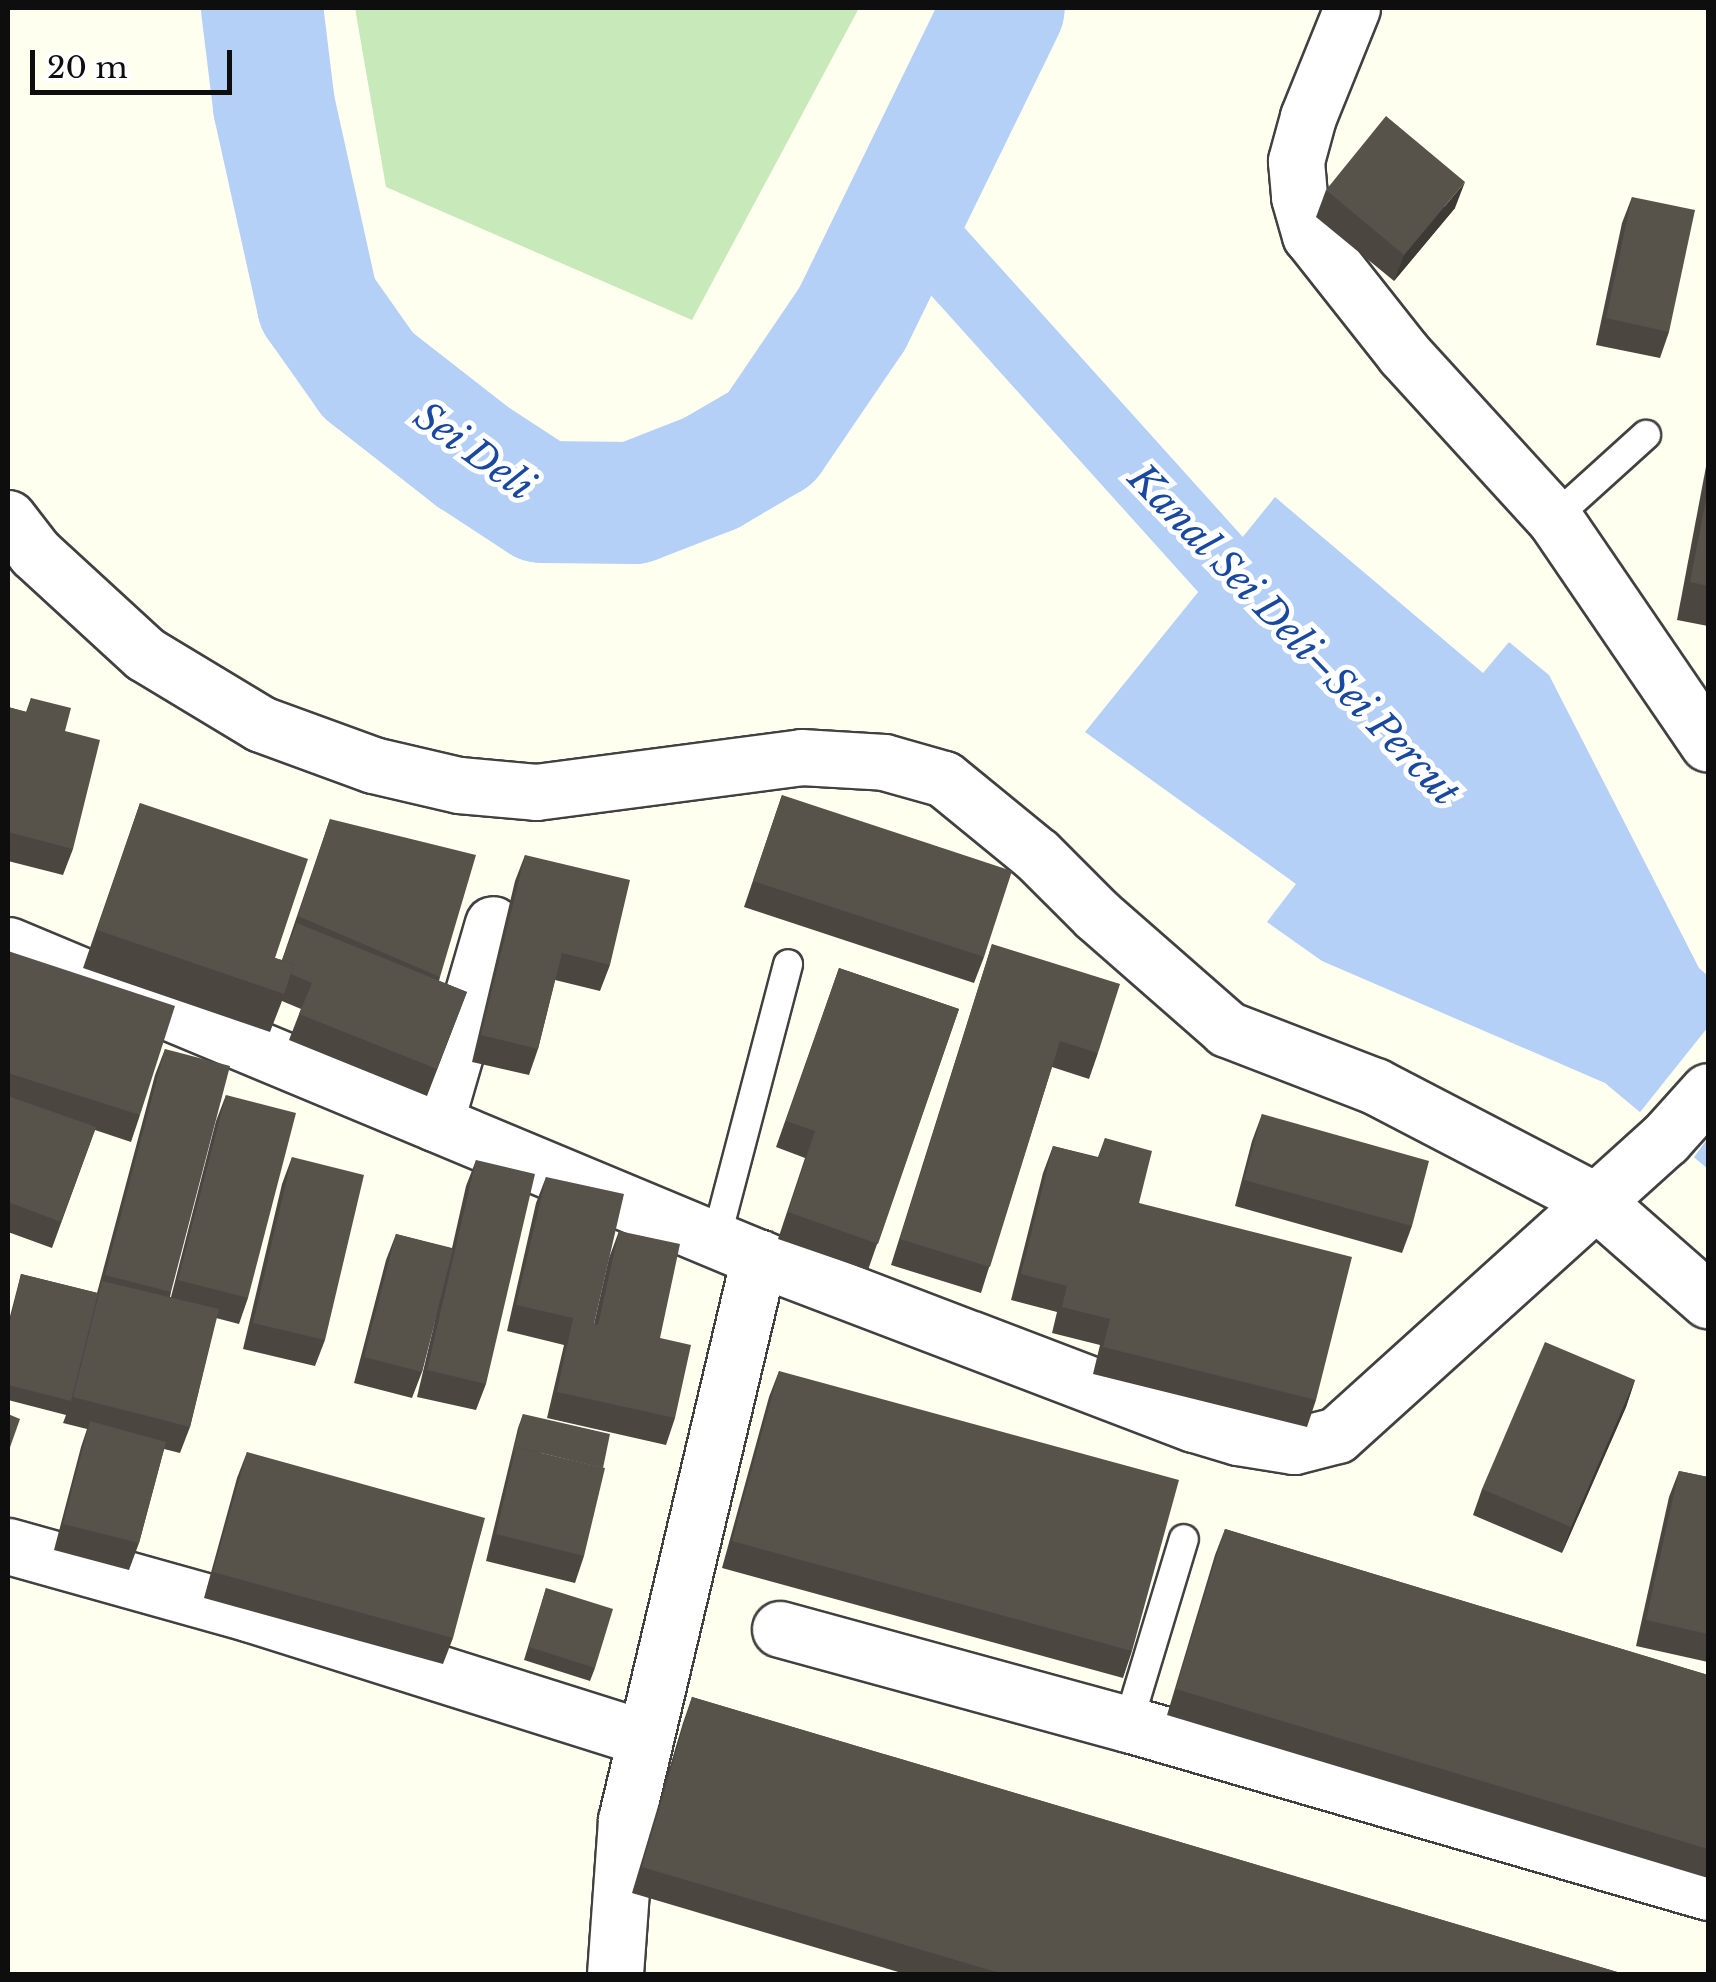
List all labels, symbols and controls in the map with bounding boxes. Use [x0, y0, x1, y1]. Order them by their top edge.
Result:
scale bar [35, 30, 238, 92]
text: 20 m [47, 49, 128, 86]
water label: Sei Deli [405, 392, 543, 510]
water label: Kanal Sei Deli–Sei Percut [1118, 454, 1470, 816]

